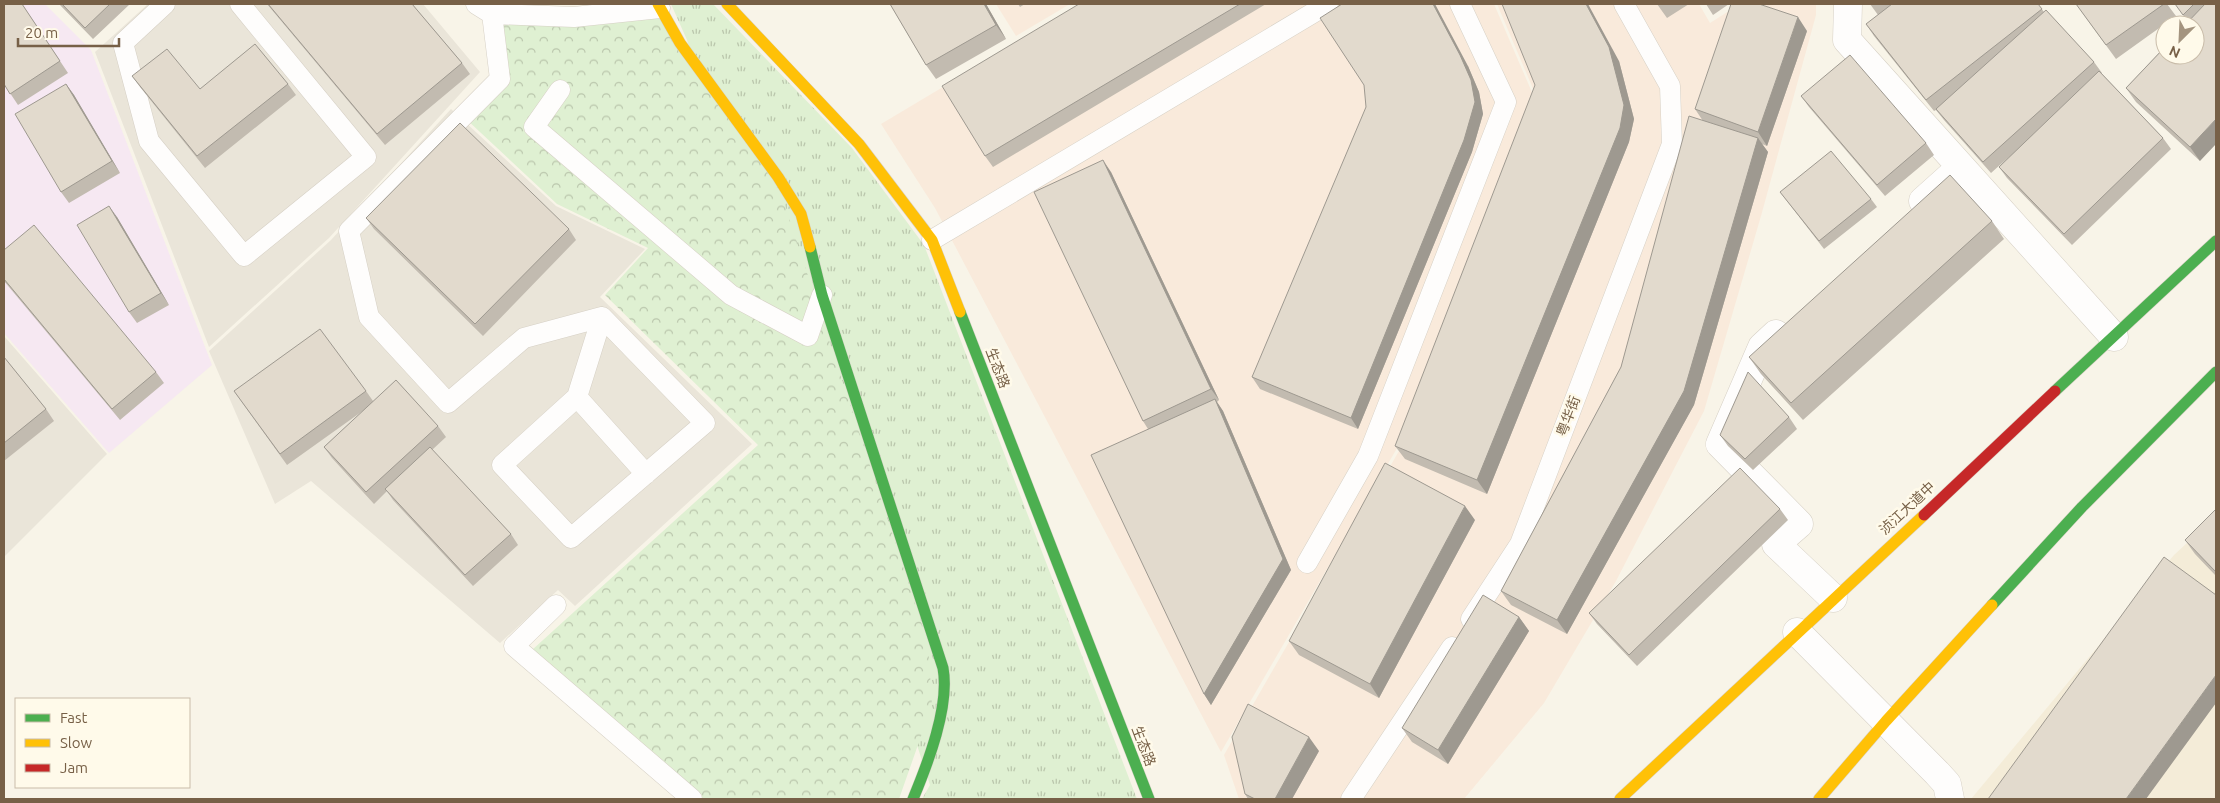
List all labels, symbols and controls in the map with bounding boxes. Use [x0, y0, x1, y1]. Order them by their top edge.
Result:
scale bar [18, 15, 119, 47]
north arrow [2155, 15, 2205, 65]
text: 20 m [25, 24, 58, 41]
text: N [2167, 42, 2183, 61]
street label: 生态路 [983, 346, 1013, 390]
street label: 粤华街 [1553, 394, 1583, 438]
street label: 浈江大道中 [1876, 478, 1938, 538]
legend [15, 698, 190, 788]
text: Fast [60, 709, 88, 726]
street label: 生态路 [1129, 724, 1159, 768]
text: Slow [60, 734, 93, 751]
text: Jam [60, 759, 88, 776]

